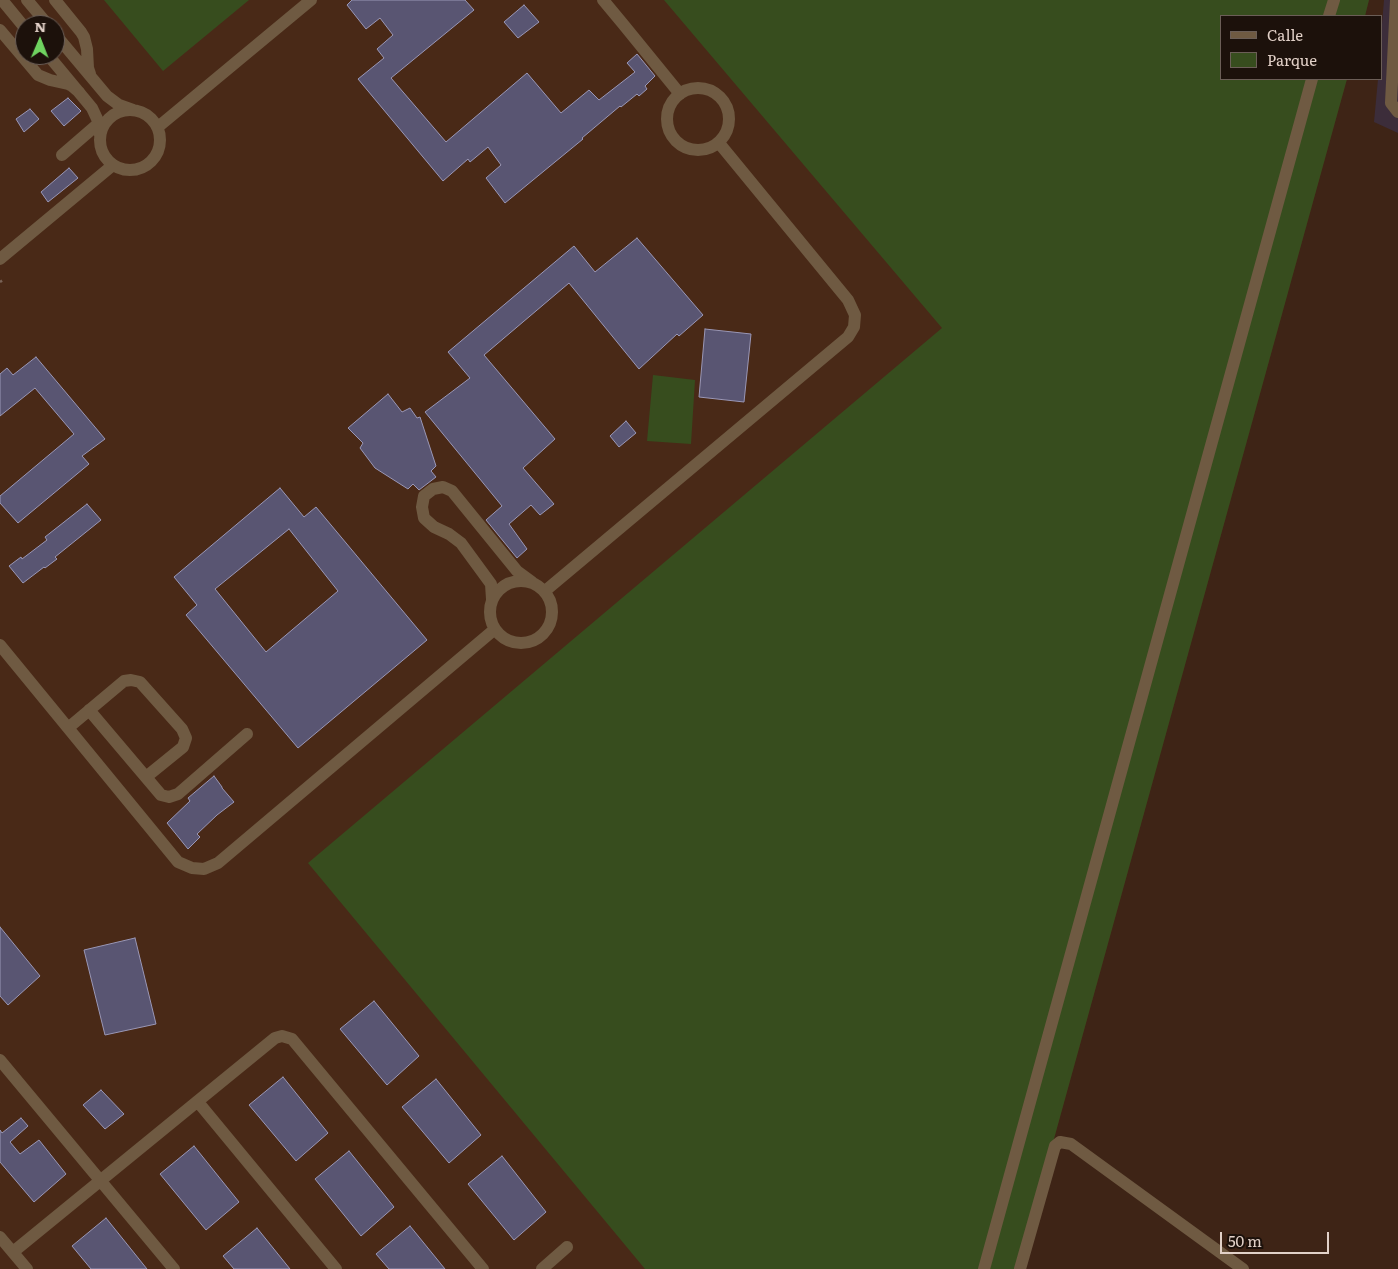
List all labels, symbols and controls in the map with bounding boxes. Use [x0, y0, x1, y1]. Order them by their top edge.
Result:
north arrow [15, 15, 65, 65]
legend [1220, 15, 1383, 80]
text: N [34, 16, 46, 36]
text: Calle [1267, 23, 1303, 46]
text: Parque [1267, 48, 1317, 71]
scale bar [1223, 1222, 1332, 1254]
text: 50 m [1228, 1229, 1262, 1252]

